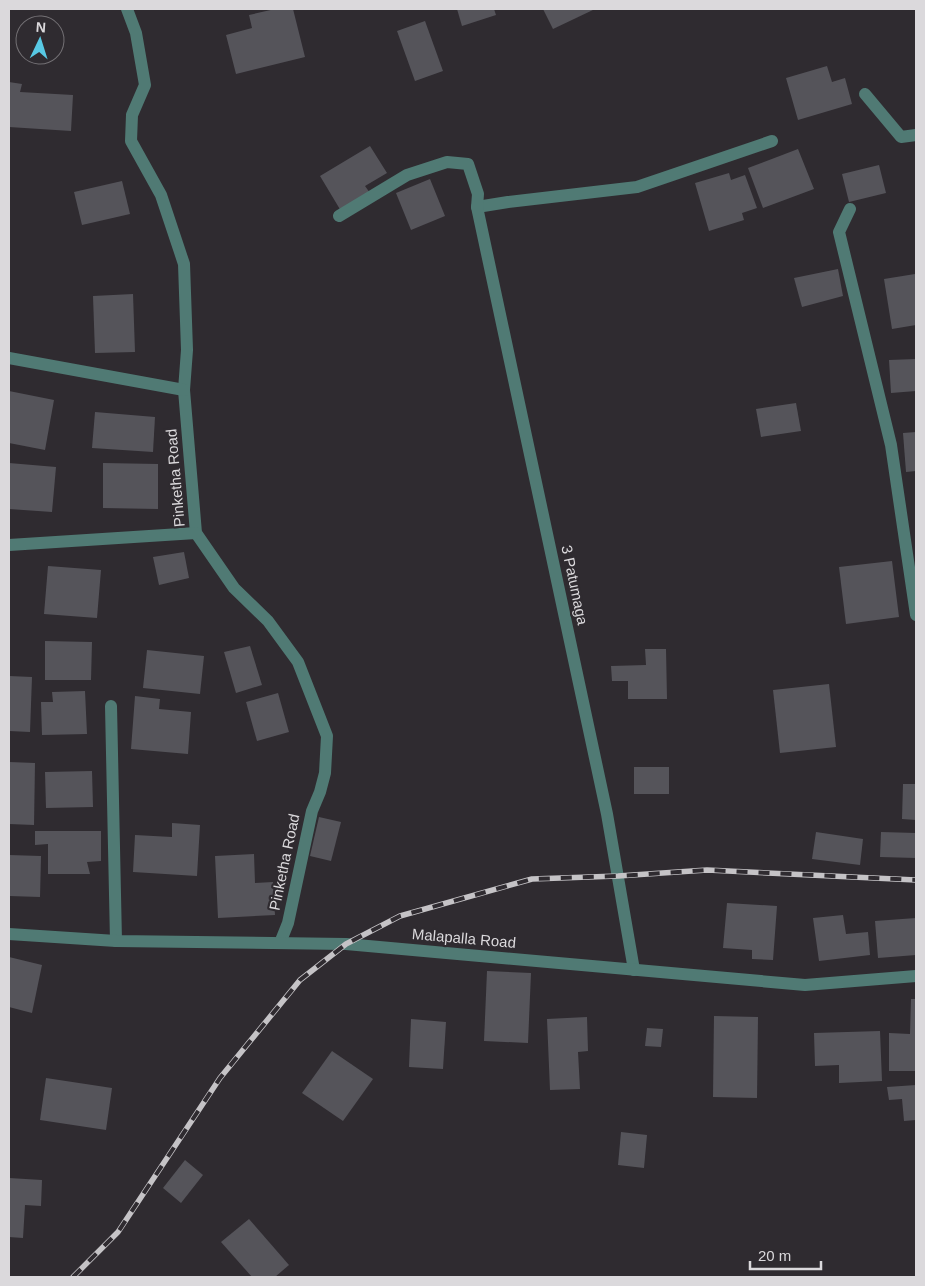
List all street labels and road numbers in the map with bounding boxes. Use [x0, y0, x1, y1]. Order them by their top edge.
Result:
street label: Pinketha Road [162, 428, 188, 528]
street label: 3 Patumaga [558, 544, 592, 627]
street label: Pinketha Road [265, 812, 303, 912]
street label: Malapalla Road [411, 925, 517, 951]

